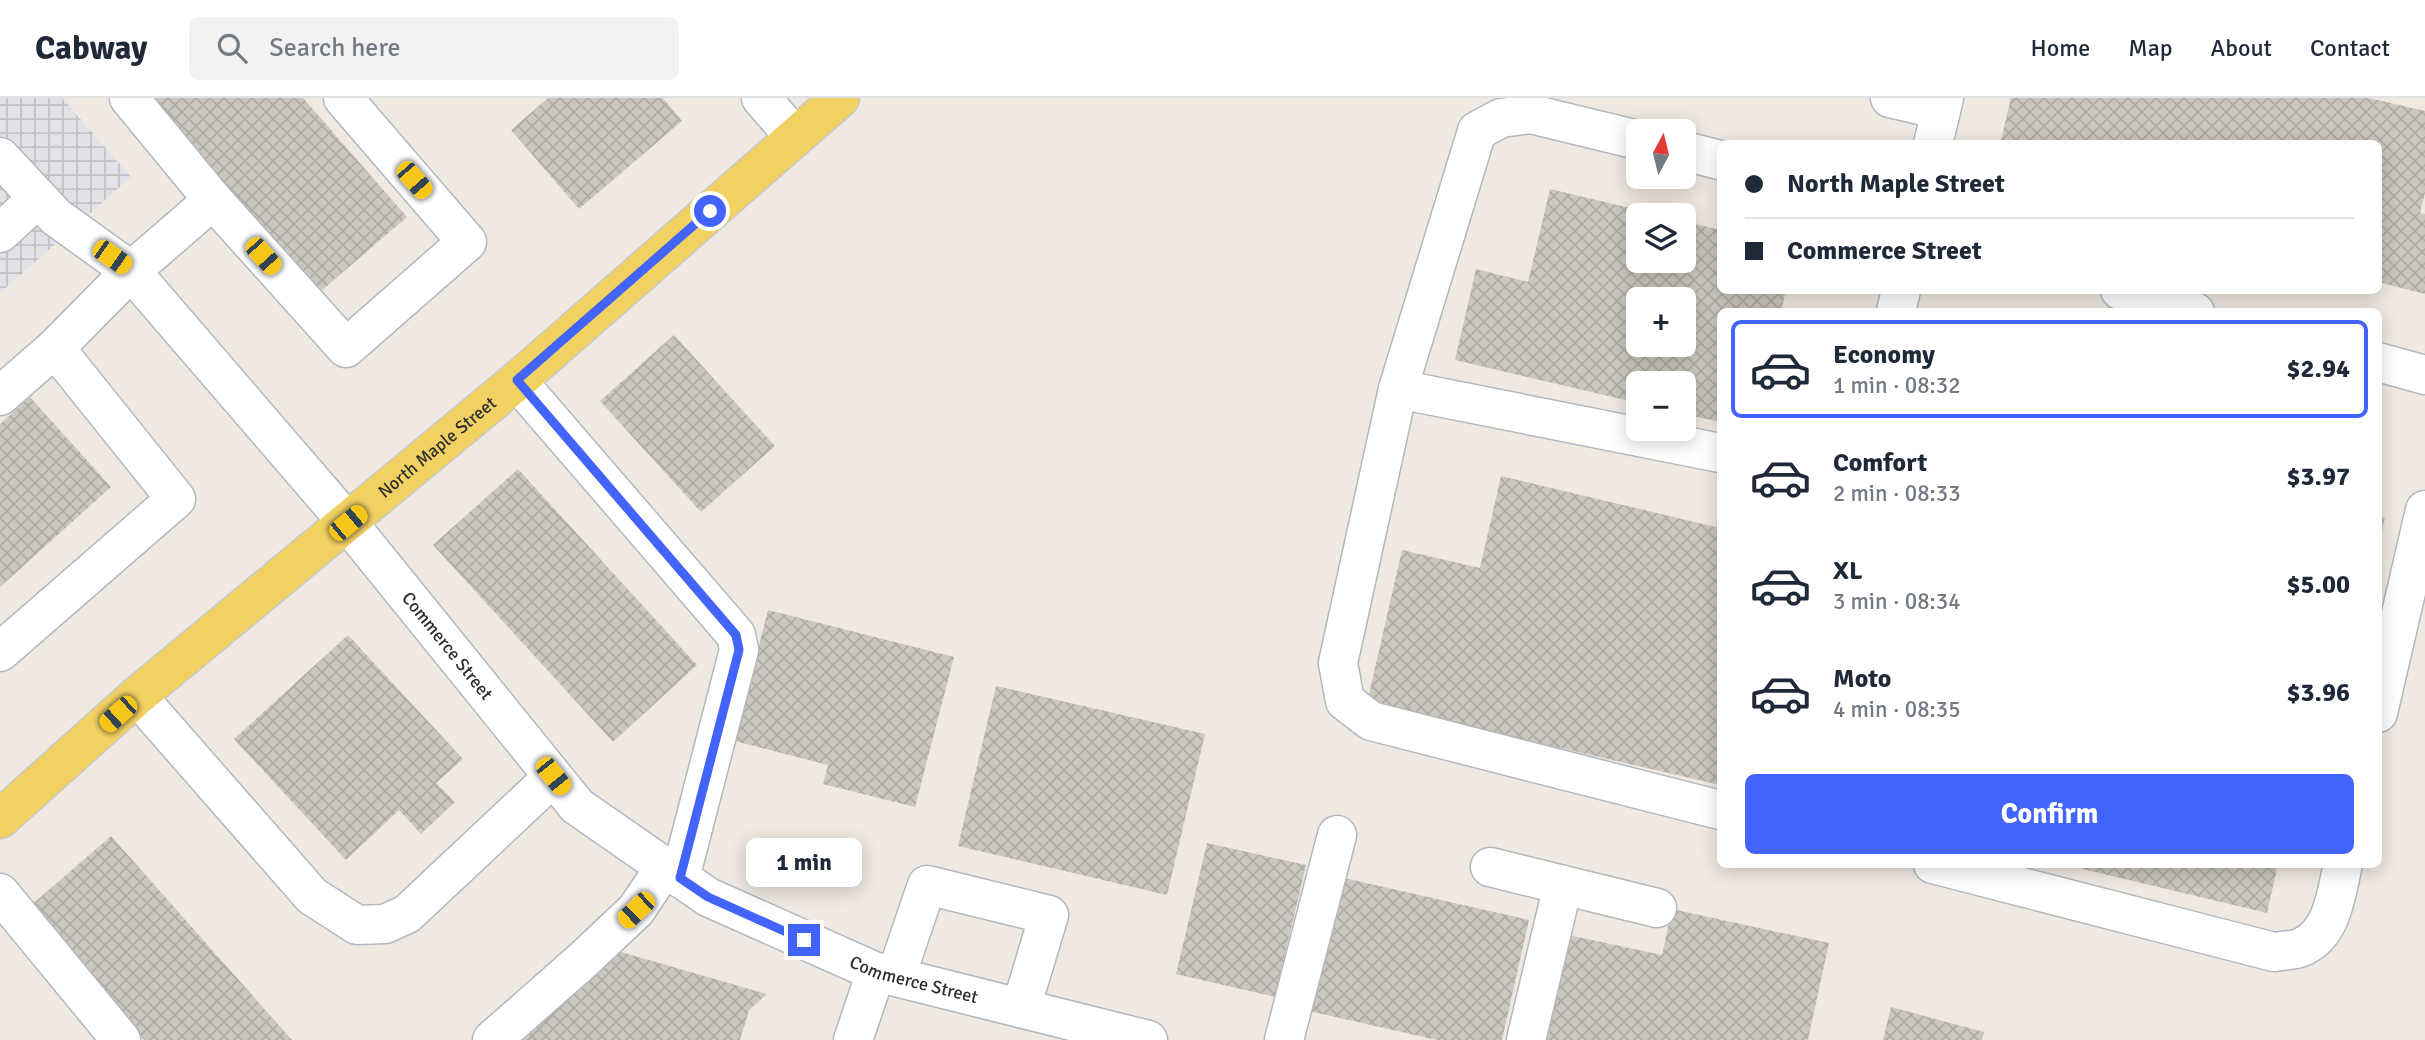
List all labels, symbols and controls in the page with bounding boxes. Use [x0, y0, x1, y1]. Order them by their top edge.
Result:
search box [189, 17, 679, 80]
text: Cabway [35, 28, 147, 69]
icon: search [213, 29, 251, 67]
text: Search here [269, 32, 400, 64]
text: Home [2030, 33, 2090, 63]
text: Map [2128, 33, 2173, 63]
text: About [2211, 33, 2272, 63]
text: Contact [2310, 33, 2390, 63]
north arrow [1626, 119, 1696, 189]
map controls [1626, 119, 1696, 441]
car [393, 157, 436, 203]
text: North Maple Street [1787, 168, 2005, 200]
route start [694, 195, 726, 227]
button: layers [1626, 203, 1696, 273]
car [242, 233, 285, 279]
text: Commerce Street [1787, 235, 1982, 267]
car [89, 236, 136, 278]
button: + [1626, 287, 1696, 357]
icon: car [1749, 338, 1812, 401]
text: Economy [1833, 339, 1935, 371]
text: $2.94 [2286, 353, 2350, 385]
button: − [1626, 371, 1696, 441]
text: 1 min · 08:32 [1833, 371, 1961, 400]
street label: North Maple Street [374, 392, 501, 503]
icon: car [1749, 446, 1812, 509]
text: Comfort [1833, 447, 1927, 479]
text: $3.97 [2286, 461, 2350, 493]
text: 2 min · 08:33 [1833, 479, 1961, 508]
car [326, 501, 371, 545]
icon: car [1749, 554, 1812, 617]
text: XL [1833, 555, 1863, 587]
text: $5.00 [2286, 569, 2350, 601]
street label: Commerce Street [397, 587, 498, 704]
text: 3 min · 08:34 [1833, 587, 1961, 616]
icon: car [1749, 662, 1812, 725]
text: Moto [1833, 663, 1891, 695]
text: $3.96 [2286, 677, 2350, 709]
car [96, 692, 141, 736]
text: 4 min · 08:35 [1833, 695, 1961, 724]
car [532, 753, 575, 799]
button: Confirm [1745, 774, 2354, 854]
callout: 1 min [746, 838, 862, 888]
text: 1 min [776, 848, 832, 877]
car [614, 888, 659, 932]
route end [788, 924, 820, 956]
street label: Commerce Street [846, 951, 980, 1008]

